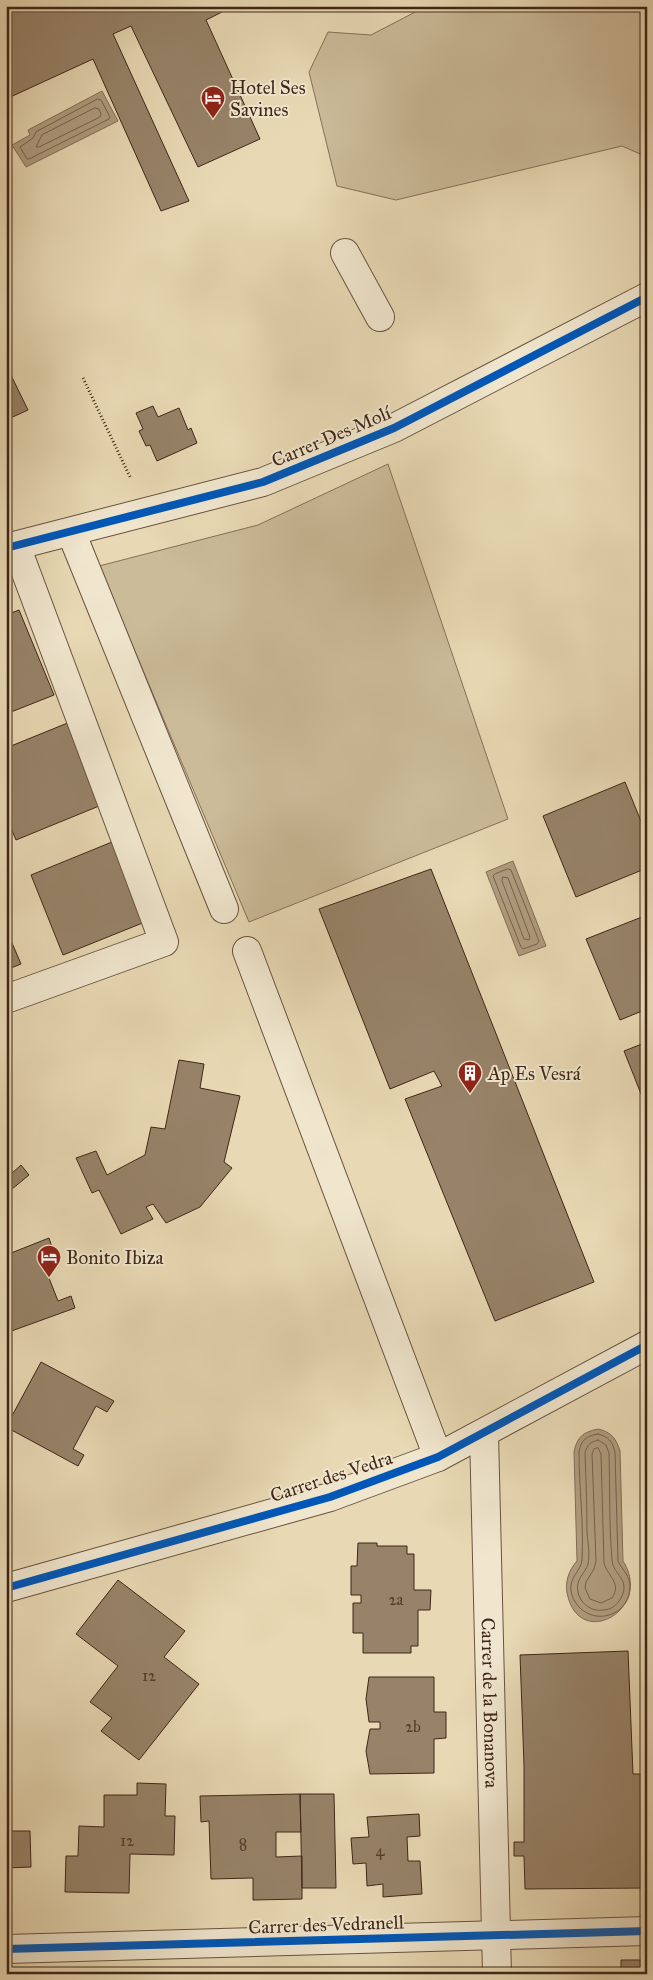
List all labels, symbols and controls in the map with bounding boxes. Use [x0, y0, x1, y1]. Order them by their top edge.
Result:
place label: Hotel Ses Savines [230, 76, 306, 121]
hotel icon: Hotel Ses Savines [200, 85, 226, 119]
street label: Carrer Des Molí [268, 401, 395, 472]
building icon: Ap Es Vesrá [457, 1060, 483, 1094]
place label: Ap Es Vesrá [487, 1062, 582, 1085]
hotel icon: Bonito Ibiza [36, 1244, 62, 1278]
place label: Bonito Ibiza [66, 1246, 165, 1269]
street label: Carrer des Vedra [267, 1446, 396, 1507]
house number: 2a [389, 1590, 404, 1609]
street label: Carrer de la Bonanova [476, 1617, 504, 1789]
house number: 12 [142, 1666, 156, 1685]
house number: 2b [405, 1717, 421, 1736]
house number: 12 [120, 1831, 134, 1850]
house number: 8 [239, 1835, 247, 1854]
house number: 4 [376, 1841, 386, 1860]
street label: Carrer des Vedranell [248, 1910, 405, 1939]

